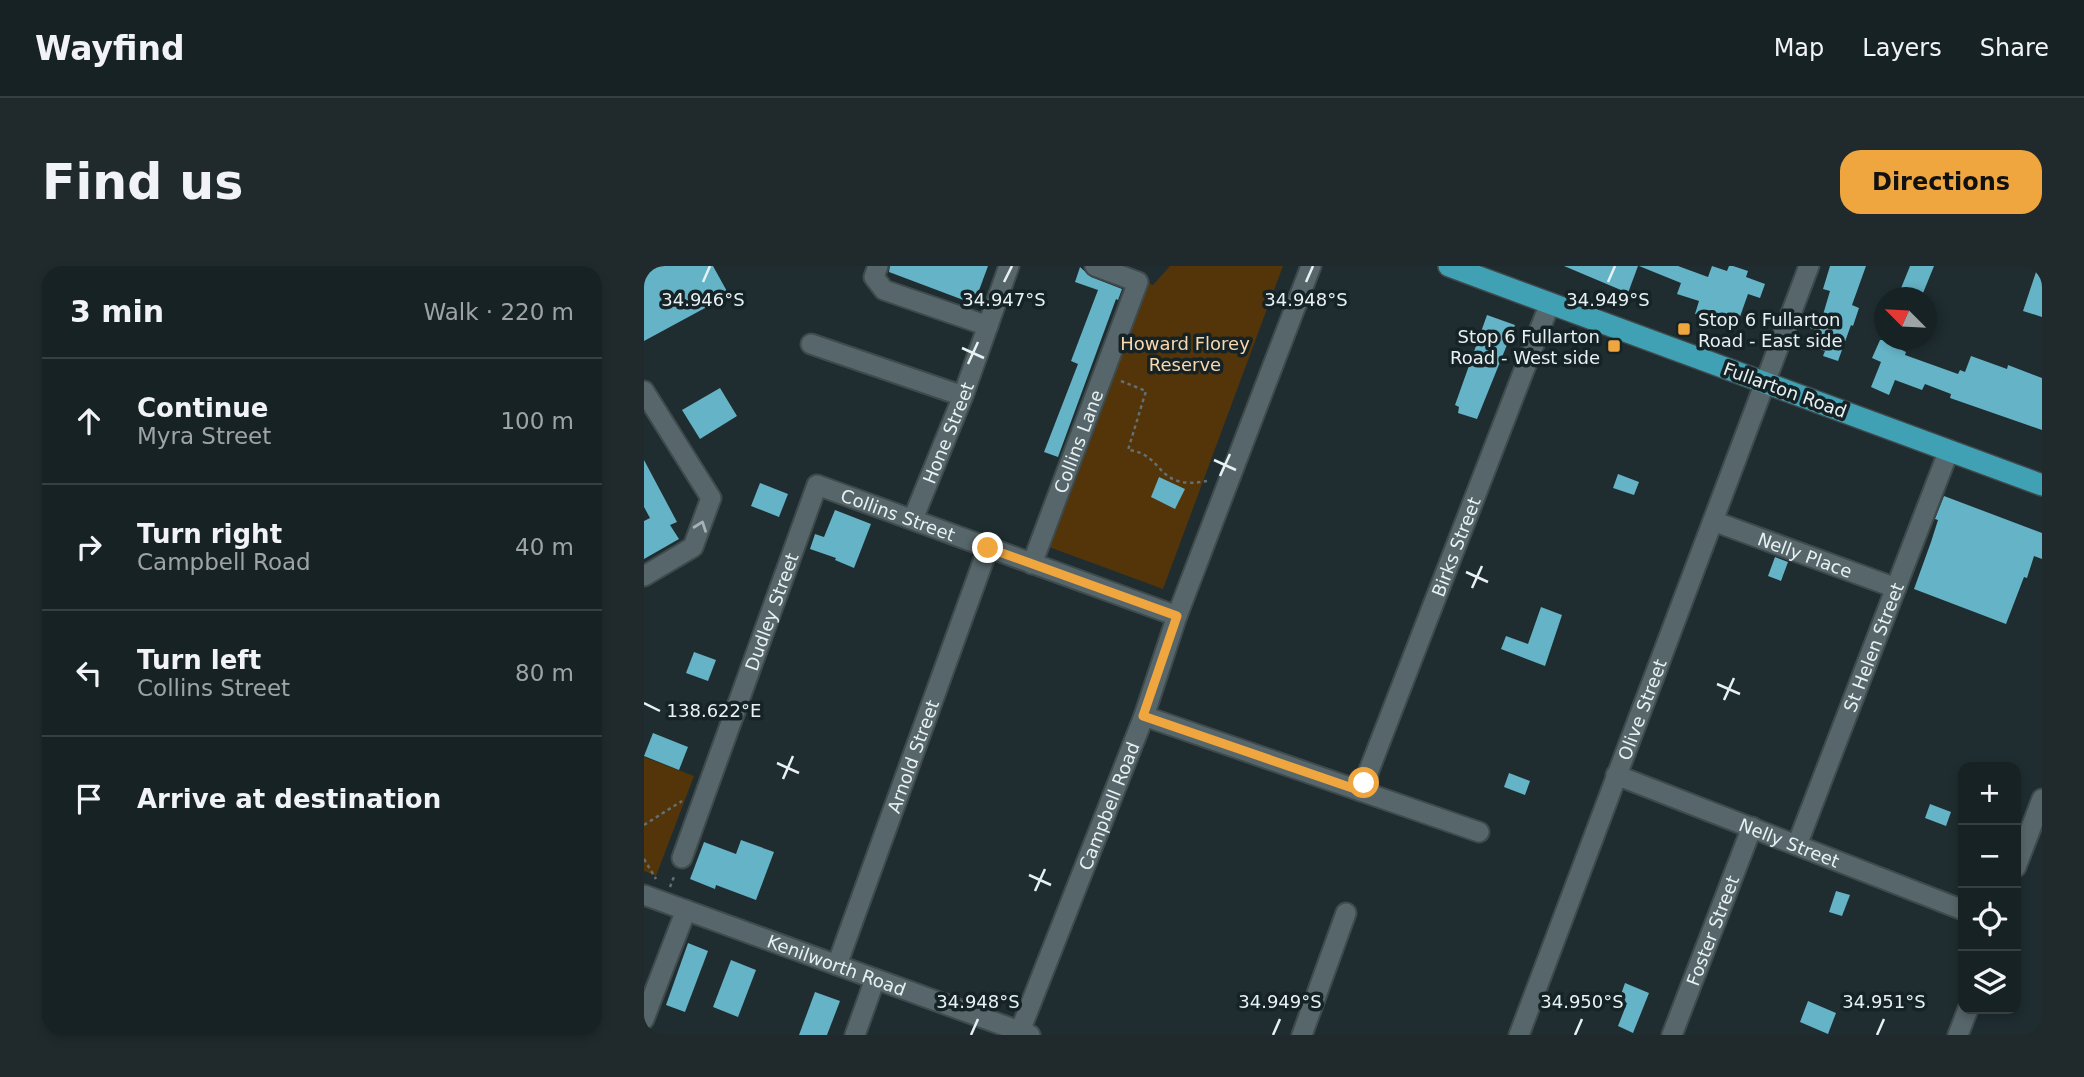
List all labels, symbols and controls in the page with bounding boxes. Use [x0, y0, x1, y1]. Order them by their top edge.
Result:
text: Wayfind [35, 29, 185, 68]
text: Map [1774, 34, 1824, 62]
text: Layers [1862, 34, 1942, 62]
text: Share [1980, 34, 2049, 62]
button: Directions [1840, 150, 2042, 214]
text: Find us [42, 154, 243, 211]
north arrow [1874, 287, 1937, 350]
text: 34.946°S [661, 289, 745, 310]
text: 34.947°S [962, 289, 1046, 310]
text: 34.948°S [1264, 289, 1348, 310]
text: 34.949°S [1566, 289, 1650, 310]
text: 3 min [70, 294, 164, 329]
text: Walk · 220 m [423, 299, 574, 325]
place label: Stop 6 Fullarton Road - East side [1698, 309, 1843, 351]
marker: Stop 6 Fullarton Road - East side [1676, 321, 1692, 337]
place label: Stop 6 Fullarton Road - West side [1450, 326, 1600, 368]
park label: Howard Florey Reserve [1120, 333, 1250, 375]
marker: Stop 6 Fullarton Road - West side [1606, 338, 1622, 354]
street label: Fullarton Road [1721, 358, 1849, 422]
street label: Hone Street [918, 379, 978, 487]
street label: Collins Lane [1049, 387, 1107, 496]
text: Continue [137, 393, 268, 423]
icon: ahead [70, 402, 108, 440]
text: 100 m [500, 408, 574, 434]
text: Myra Street [137, 423, 271, 449]
street label: Collins Street [838, 484, 958, 545]
street label: Birks Street [1427, 494, 1484, 599]
text: Turn right [137, 519, 282, 549]
one-way arrow [693, 521, 707, 533]
icon: right [70, 528, 108, 566]
street label: Nelly Place [1755, 528, 1855, 582]
route end [972, 532, 1003, 563]
text: 40 m [515, 534, 574, 560]
text: Campbell Road [137, 549, 311, 575]
street label: Dudley Street [740, 550, 802, 673]
street label: St Helen Street [1839, 580, 1908, 715]
text: Turn left [137, 645, 261, 675]
icon: left [70, 654, 108, 692]
street label: Olive Street [1613, 656, 1670, 763]
text: 80 m [515, 660, 574, 686]
text: Collins Street [137, 675, 290, 701]
street label: Arnold Street [882, 697, 943, 816]
text: 138.622°E [667, 700, 761, 721]
street label: Campbell Road [1074, 739, 1143, 873]
map controls [1958, 762, 2021, 1014]
button: + [1958, 762, 2021, 825]
route start [1348, 767, 1379, 798]
icon: arrive [70, 780, 108, 818]
text: Arrive at destination [137, 784, 441, 814]
street label: Nelly Street [1736, 813, 1842, 871]
button: − [1958, 825, 2021, 888]
street label: Foster Street [1682, 872, 1743, 988]
button: locate [1958, 888, 2021, 951]
street label: Kenilworth Road [765, 930, 909, 1000]
button: layers [1958, 951, 2021, 1014]
text: 34.948°S [936, 991, 1020, 1012]
text: 34.949°S [1238, 991, 1322, 1012]
text: 34.950°S [1540, 991, 1624, 1012]
text: 34.951°S [1842, 991, 1926, 1012]

